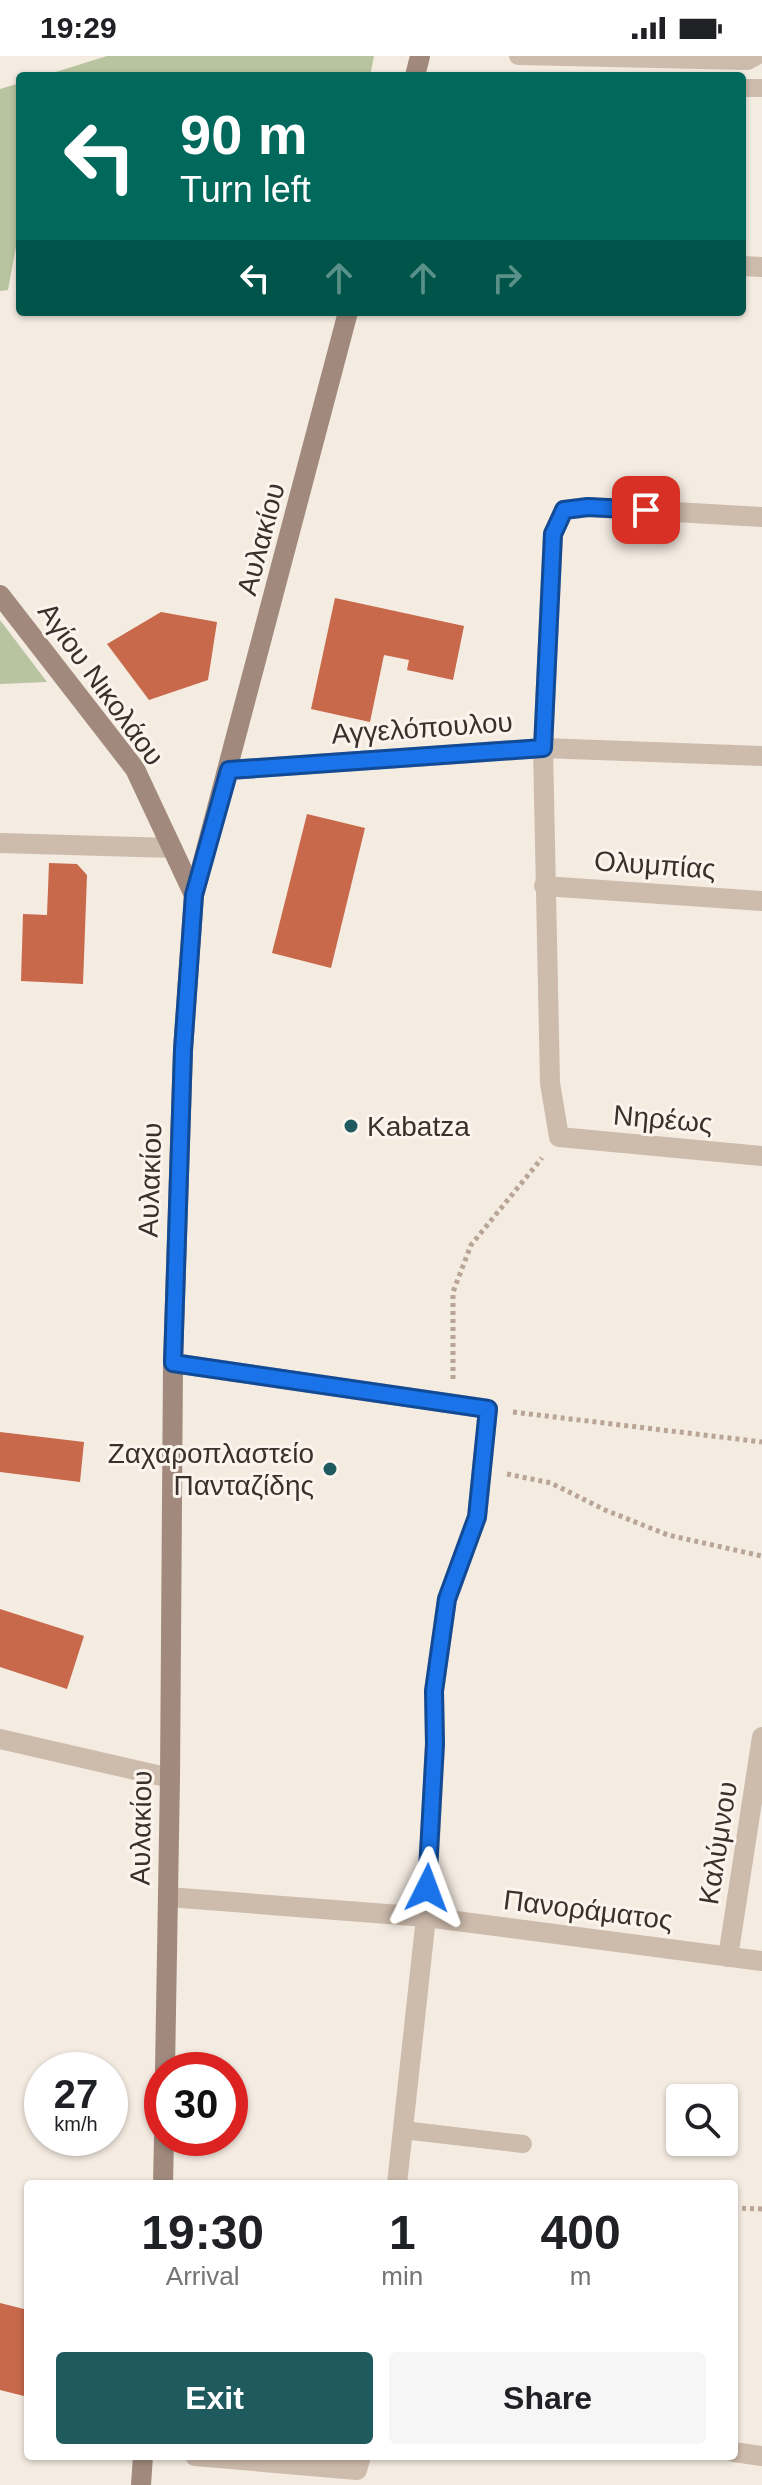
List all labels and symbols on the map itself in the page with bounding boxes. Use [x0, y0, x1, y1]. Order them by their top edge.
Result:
pin [612, 476, 680, 544]
street label: Αυλακίου [231, 480, 291, 598]
street label: Αγίου Νικολάου [32, 597, 170, 771]
street label: Αγγελόπουλου [330, 706, 514, 750]
street label: Ολυμπίας [593, 845, 717, 885]
street label: Νηρέως [612, 1099, 714, 1139]
place label: Kabatza [367, 1111, 470, 1142]
marker: Kabatza [342, 1117, 360, 1135]
street label: Αυλακίου [133, 1122, 167, 1238]
place label: Ζαχαροπλαστείο Πανταζίδης [108, 1438, 314, 1501]
marker: Ζαχαροπλαστείο Πανταζίδης [321, 1460, 339, 1478]
street label: Αυλακίου [125, 1770, 157, 1886]
street label: Καλύμνου [693, 1779, 743, 1907]
position arrow [385, 1846, 469, 1930]
street label: Πανοράματος [502, 1884, 674, 1936]
speed limit sign: 30 [144, 2052, 248, 2156]

